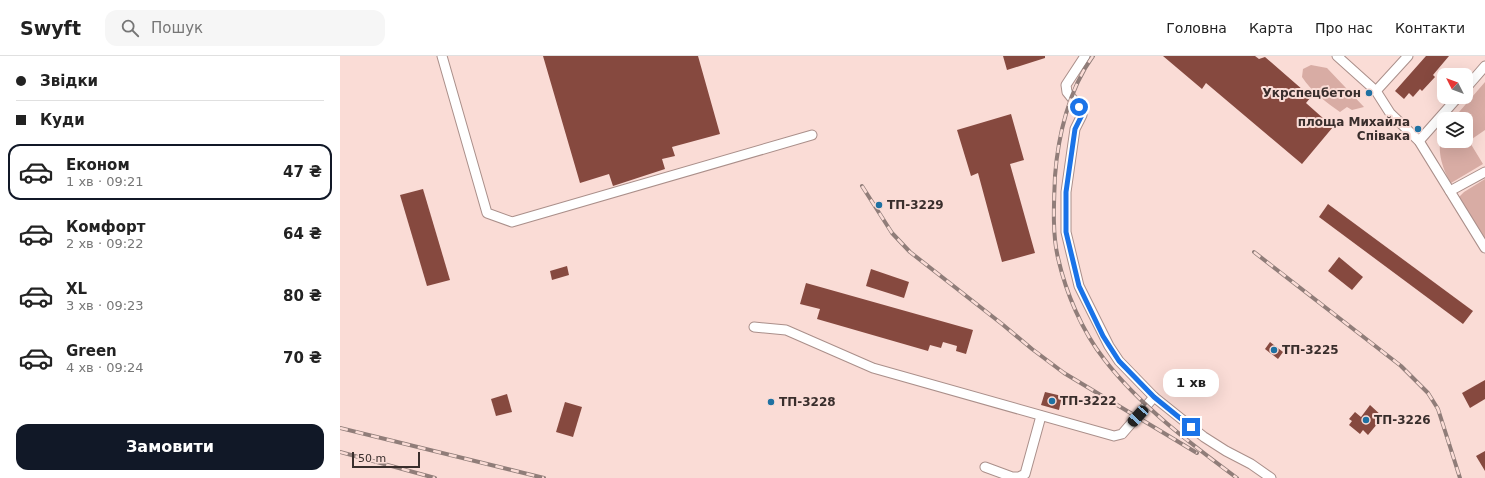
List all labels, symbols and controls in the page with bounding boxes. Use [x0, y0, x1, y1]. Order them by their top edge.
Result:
search box [105, 10, 385, 46]
text: Swyft [20, 17, 81, 39]
icon: search [119, 17, 141, 39]
text: Пошук [151, 19, 203, 37]
text: Головна [1166, 20, 1227, 36]
text: Карта [1249, 20, 1293, 36]
text: Про нас [1315, 20, 1373, 36]
text: Контакти [1395, 20, 1465, 36]
north arrow [1437, 68, 1473, 104]
map controls [1437, 68, 1473, 148]
text: Звідки [40, 72, 98, 90]
place label: Укрспецбетон [1263, 86, 1361, 100]
marker: Укрспецбетон [1364, 88, 1374, 98]
route start [1070, 98, 1088, 116]
text: Куди [40, 111, 85, 129]
button: layers [1437, 112, 1473, 148]
place label: площа Михайла Співака [1298, 115, 1410, 143]
marker: площа Михайла Співака [1413, 124, 1423, 134]
icon: car [18, 154, 54, 190]
text: Економ [66, 156, 130, 174]
text: 47 ₴ [283, 163, 322, 181]
text: 1 хв · 09:21 [66, 174, 144, 189]
place label: ТП-3229 [887, 198, 944, 212]
marker: ТП-3229 [874, 200, 884, 210]
icon: car [18, 216, 54, 252]
text: Комфорт [66, 218, 145, 236]
text: 64 ₴ [283, 225, 322, 243]
text: 2 хв · 09:22 [66, 236, 144, 251]
icon: car [18, 278, 54, 314]
text: XL [66, 280, 87, 298]
text: 80 ₴ [283, 287, 322, 305]
text: 3 хв · 09:23 [66, 298, 144, 313]
icon: car [18, 340, 54, 376]
text: Green [66, 342, 117, 360]
place label: ТП-3225 [1282, 343, 1339, 357]
marker: ТП-3225 [1269, 345, 1279, 355]
text: 70 ₴ [283, 349, 322, 367]
text: 4 хв · 09:24 [66, 360, 144, 375]
callout: 1 хв [1163, 369, 1219, 397]
text: 1 хв [1176, 375, 1206, 390]
place label: ТП-3222 [1060, 394, 1117, 408]
place label: ТП-3228 [779, 395, 836, 409]
marker: ТП-3222 [1047, 396, 1057, 406]
marker: ТП-3228 [766, 397, 776, 407]
car [1126, 403, 1150, 429]
place label: ТП-3226 [1374, 413, 1431, 427]
marker: ТП-3226 [1361, 415, 1371, 425]
route end [1182, 418, 1200, 436]
button: Замовити [16, 424, 324, 470]
scale bar [352, 450, 420, 469]
text: 50 m [358, 452, 386, 465]

